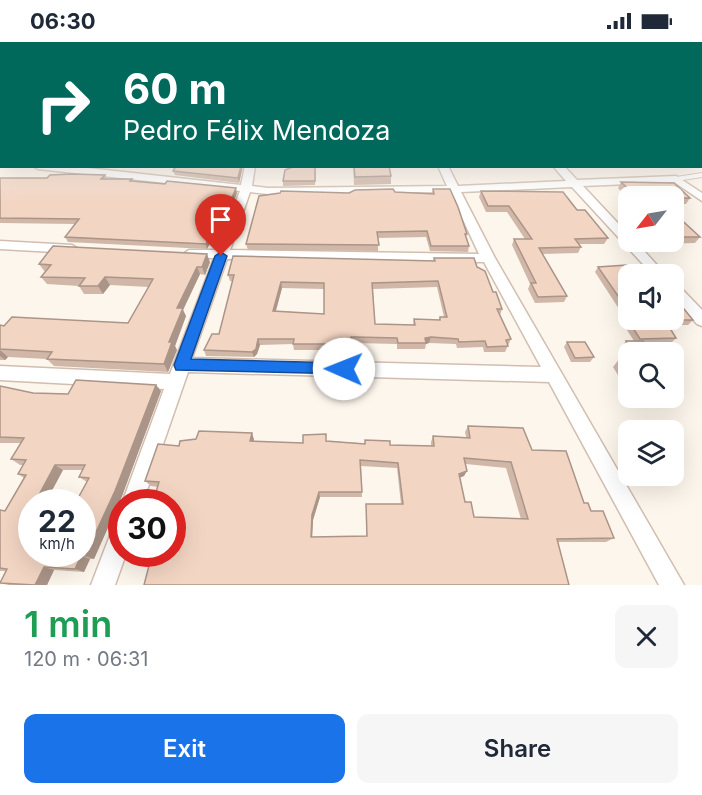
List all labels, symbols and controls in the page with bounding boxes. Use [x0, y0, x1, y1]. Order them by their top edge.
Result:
text: 06:30 [30, 8, 96, 34]
text: 60 m [123, 63, 227, 114]
icon: right [24, 66, 102, 144]
text: Pedro Félix Mendoza [123, 114, 390, 147]
north arrow [618, 186, 684, 252]
map controls [618, 186, 684, 486]
pin [195, 194, 246, 256]
icon: arrive [204, 203, 237, 236]
button: sound [618, 264, 684, 330]
position arrow [312, 337, 376, 401]
button: search [618, 342, 684, 408]
button: layers [618, 420, 684, 486]
speed limit sign: 30 [108, 489, 186, 567]
text: 22 [38, 503, 76, 539]
text: km/h [39, 534, 75, 553]
text: 1 min [24, 602, 112, 646]
button: close [615, 605, 678, 668]
text: 120 m · 06:31 [24, 647, 148, 671]
button: Exit [24, 714, 345, 783]
button: Share [357, 714, 678, 783]

